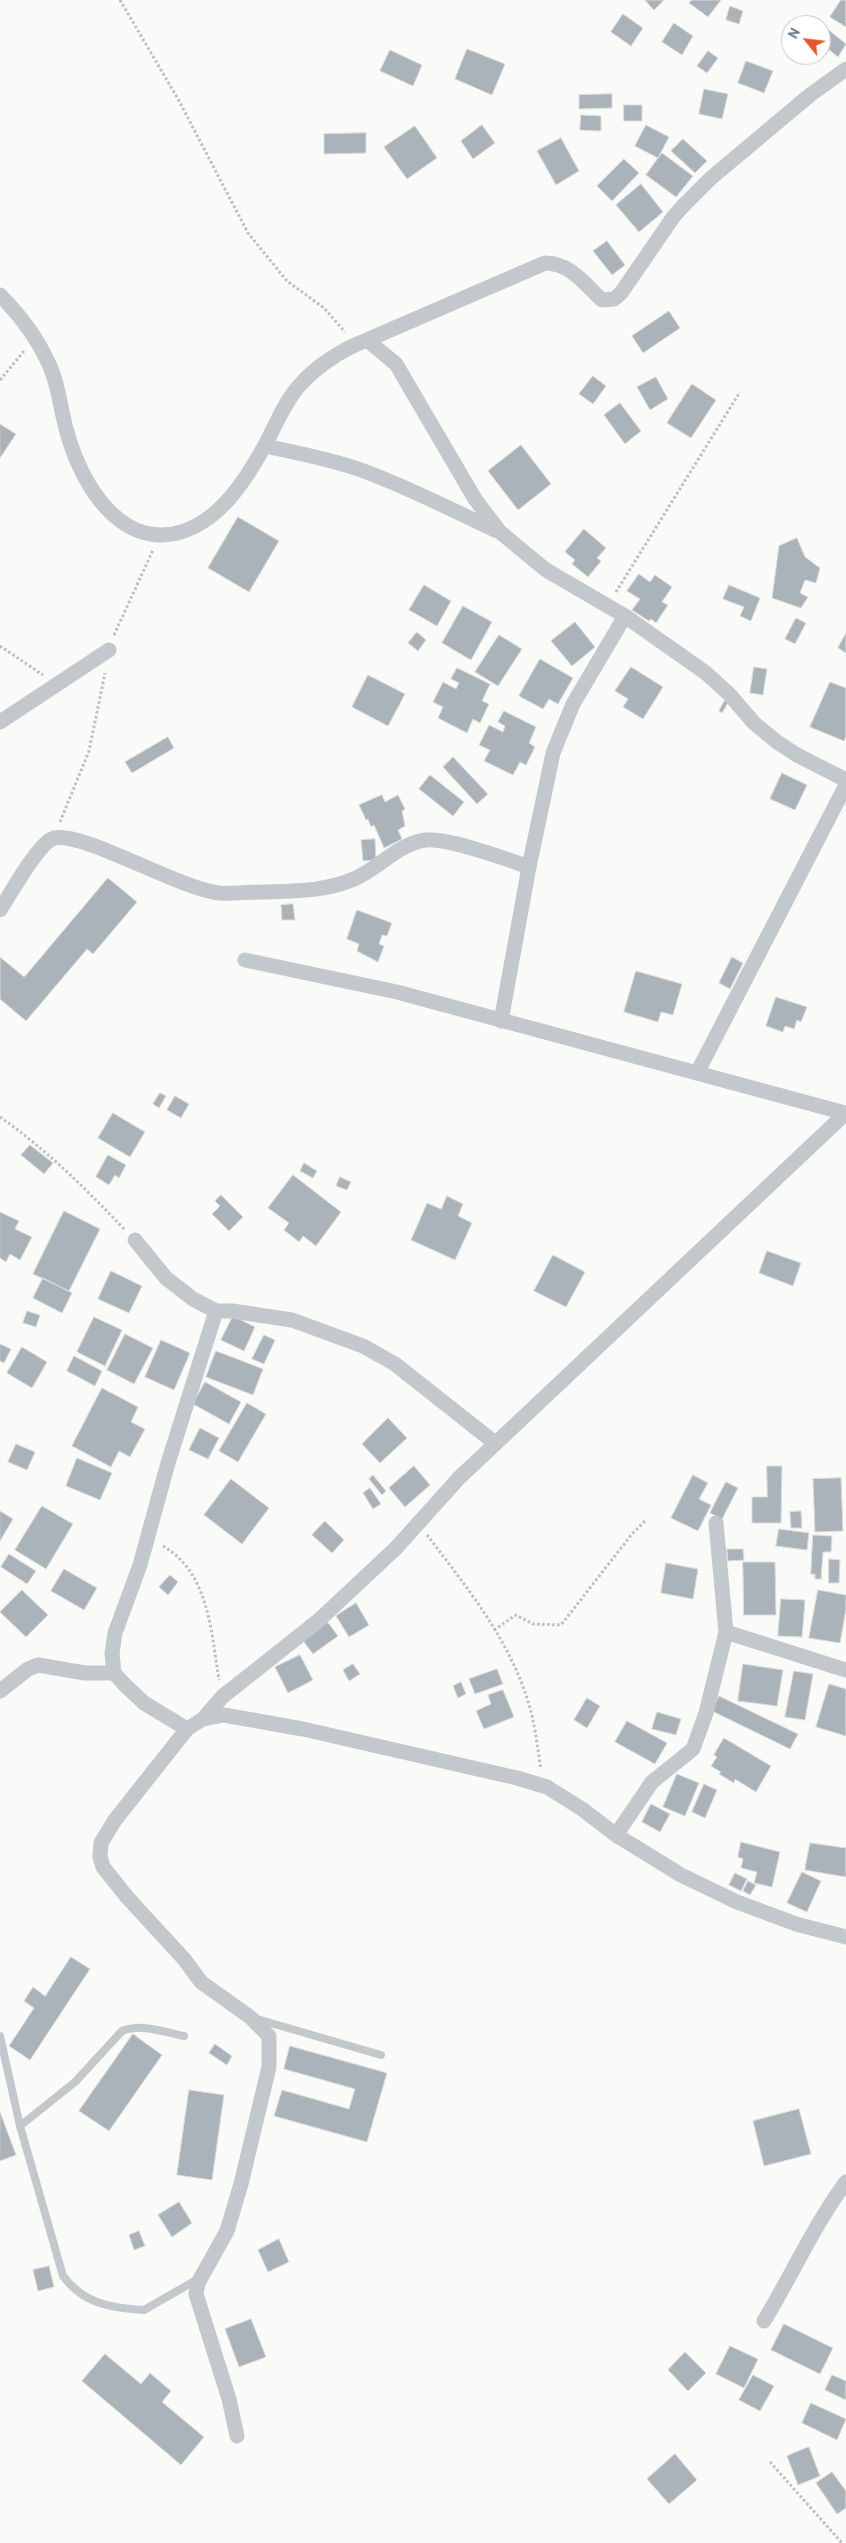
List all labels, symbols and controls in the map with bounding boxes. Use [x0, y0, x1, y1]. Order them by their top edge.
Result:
north arrow [781, 15, 831, 65]
text: N [784, 25, 804, 42]

